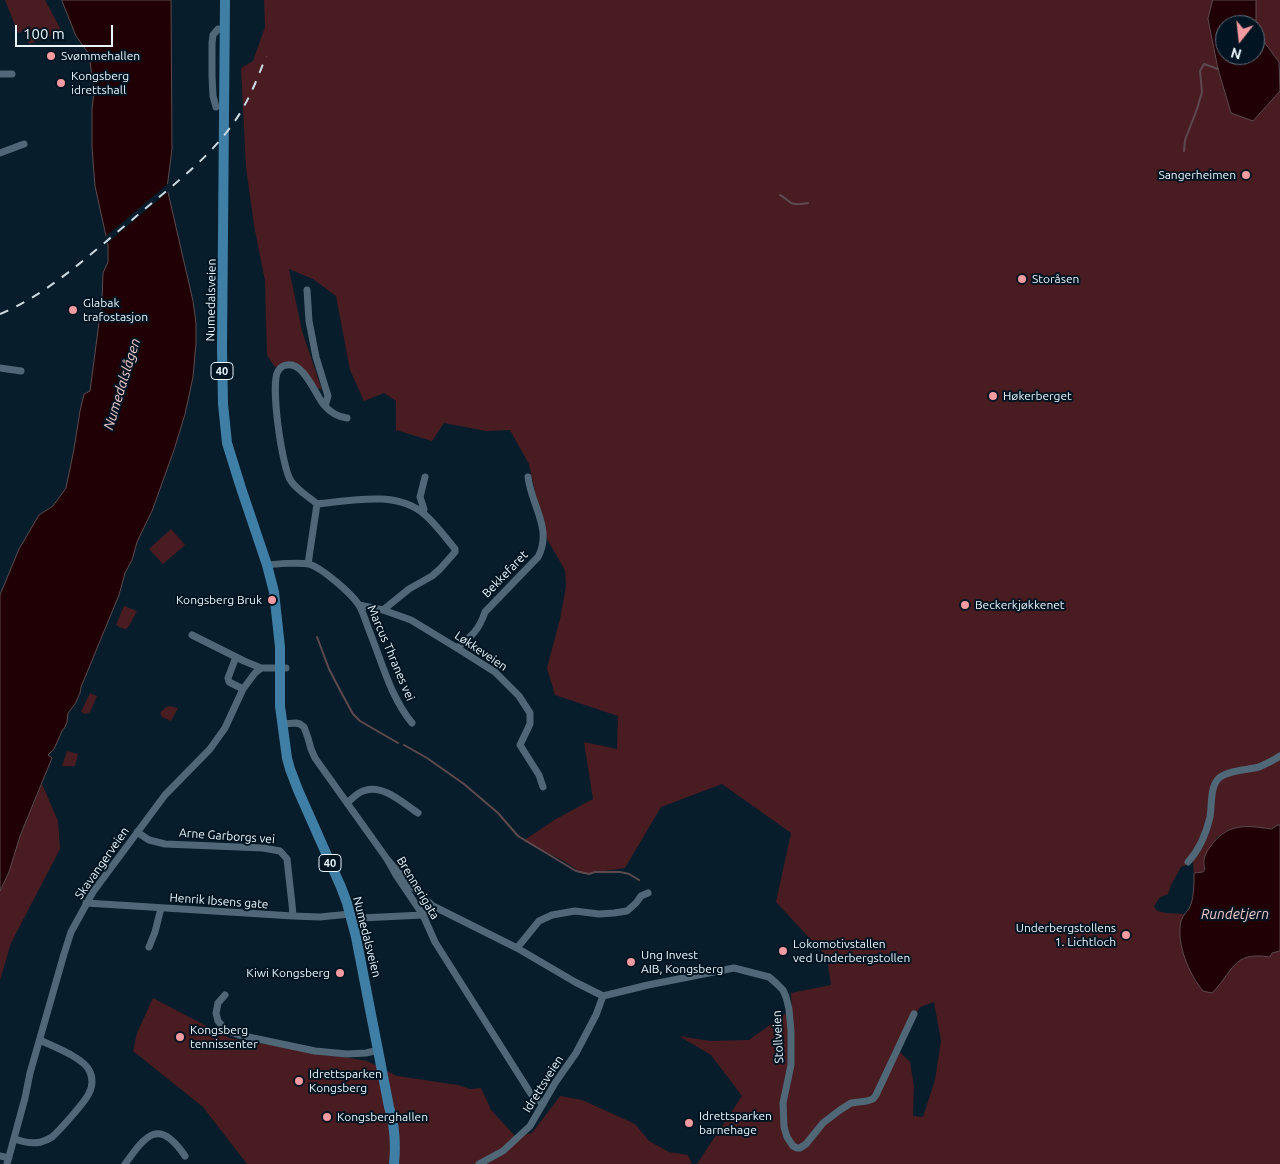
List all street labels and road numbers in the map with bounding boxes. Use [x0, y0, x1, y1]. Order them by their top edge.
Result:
street label: Numedalsveien [203, 258, 219, 342]
road number: 40 [211, 362, 233, 380]
street label: Bekkefaret [479, 548, 531, 600]
street label: Marcus Thranes vei [364, 603, 418, 703]
street label: Løkkeveien [452, 628, 510, 674]
street label: Skavangerveien [72, 824, 132, 902]
street label: Arne Garborgs vei [179, 825, 275, 847]
road number: 40 [319, 854, 341, 871]
street label: Brennerigata [394, 854, 442, 922]
street label: Henrik Ibsens gate [169, 890, 269, 912]
street label: Numedalsveien [350, 895, 384, 979]
street label: Stollveien [769, 1010, 787, 1064]
street label: Idrettsveien [520, 1053, 566, 1115]

